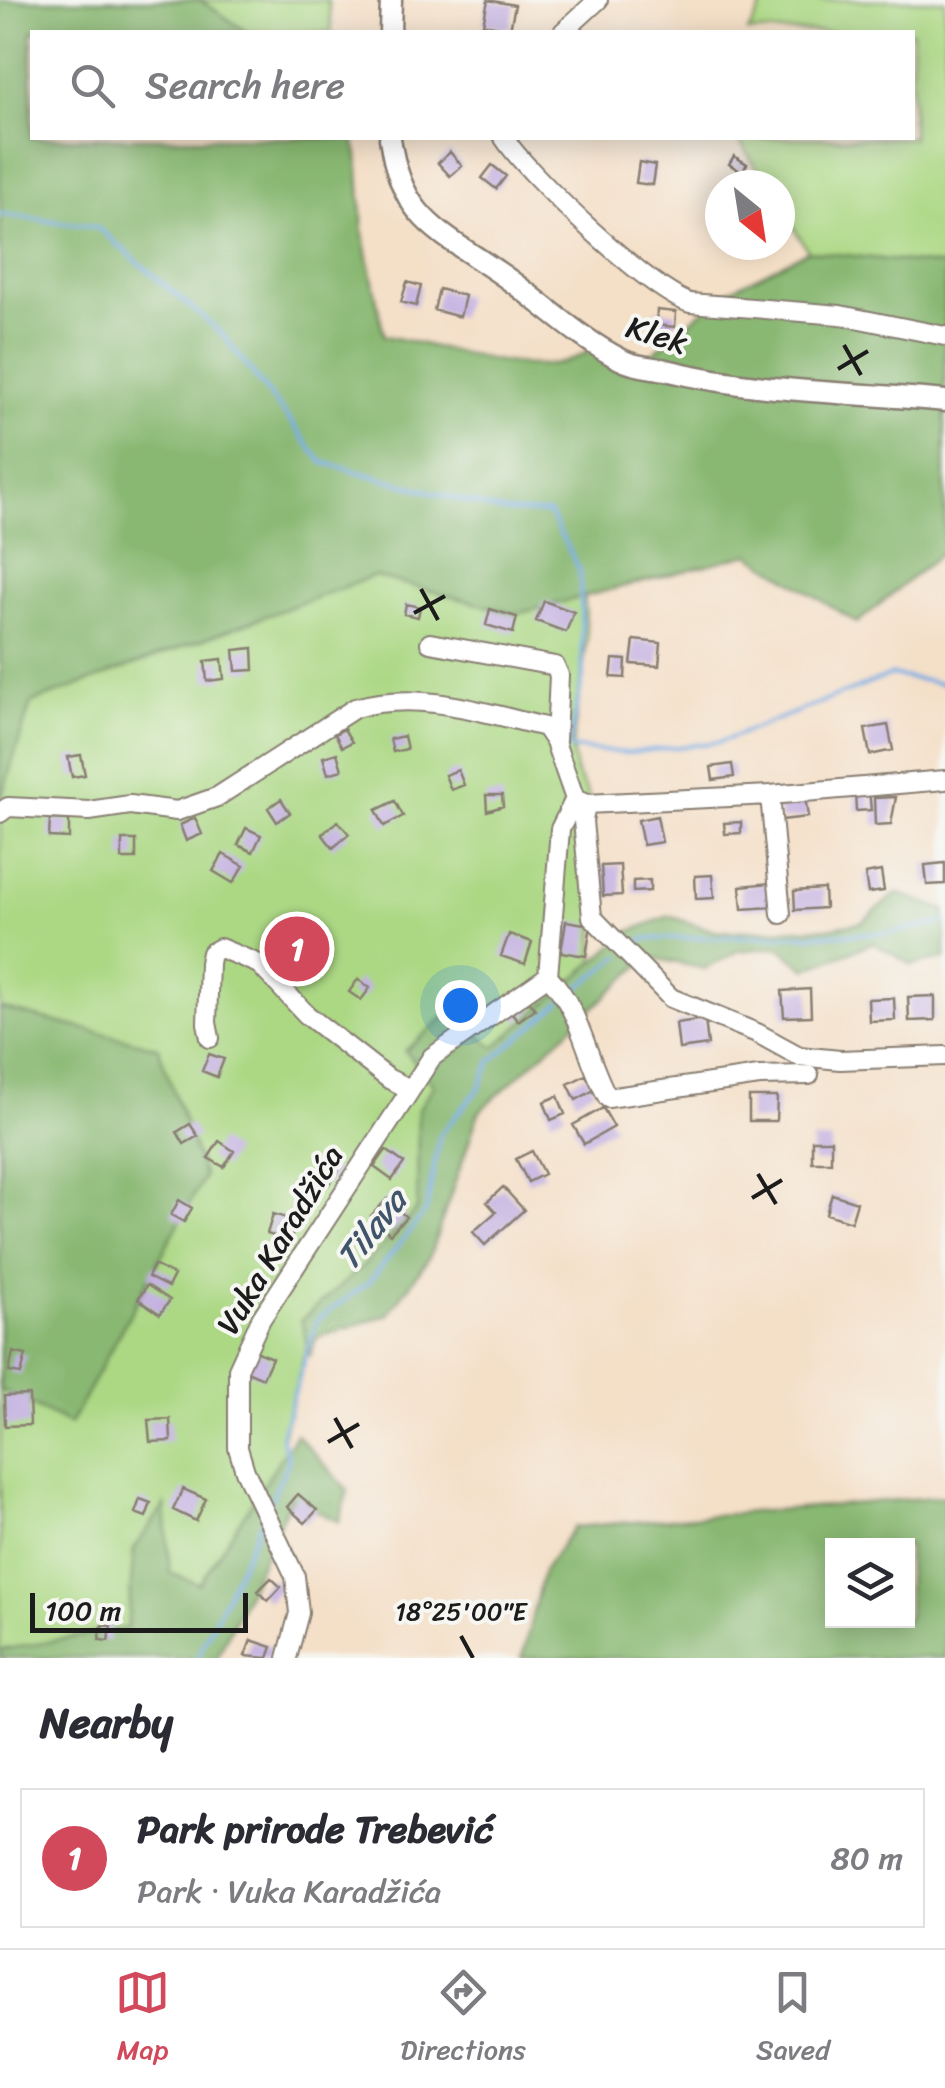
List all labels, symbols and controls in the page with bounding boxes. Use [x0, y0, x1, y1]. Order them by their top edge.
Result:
search box [30, 30, 915, 140]
text: Search here [145, 52, 345, 119]
icon: search [65, 58, 120, 113]
north arrow [705, 170, 795, 260]
street label: Klek [619, 299, 695, 371]
pin: 1 [264, 912, 330, 986]
your location [435, 980, 486, 1031]
street label: Vuka Karadžića [201, 1134, 359, 1346]
water label: Tilava [319, 1172, 425, 1284]
map controls [825, 1538, 915, 1628]
button: layers [825, 1538, 915, 1628]
text: 100 m [45, 1586, 121, 1635]
scale bar [30, 1588, 248, 1632]
text: 18°25'00"E [395, 1589, 529, 1634]
text: Nearby [40, 1686, 173, 1760]
text: Park prirode Trebević [137, 1796, 493, 1863]
text: 1 [68, 1830, 81, 1887]
text: 80 m [831, 1830, 903, 1887]
text: Park · Vuka Karadžića [137, 1863, 441, 1920]
tab: Map [115, 1965, 170, 2074]
tab: Directions [400, 1965, 526, 2074]
tab: Saved [756, 1965, 830, 2074]

